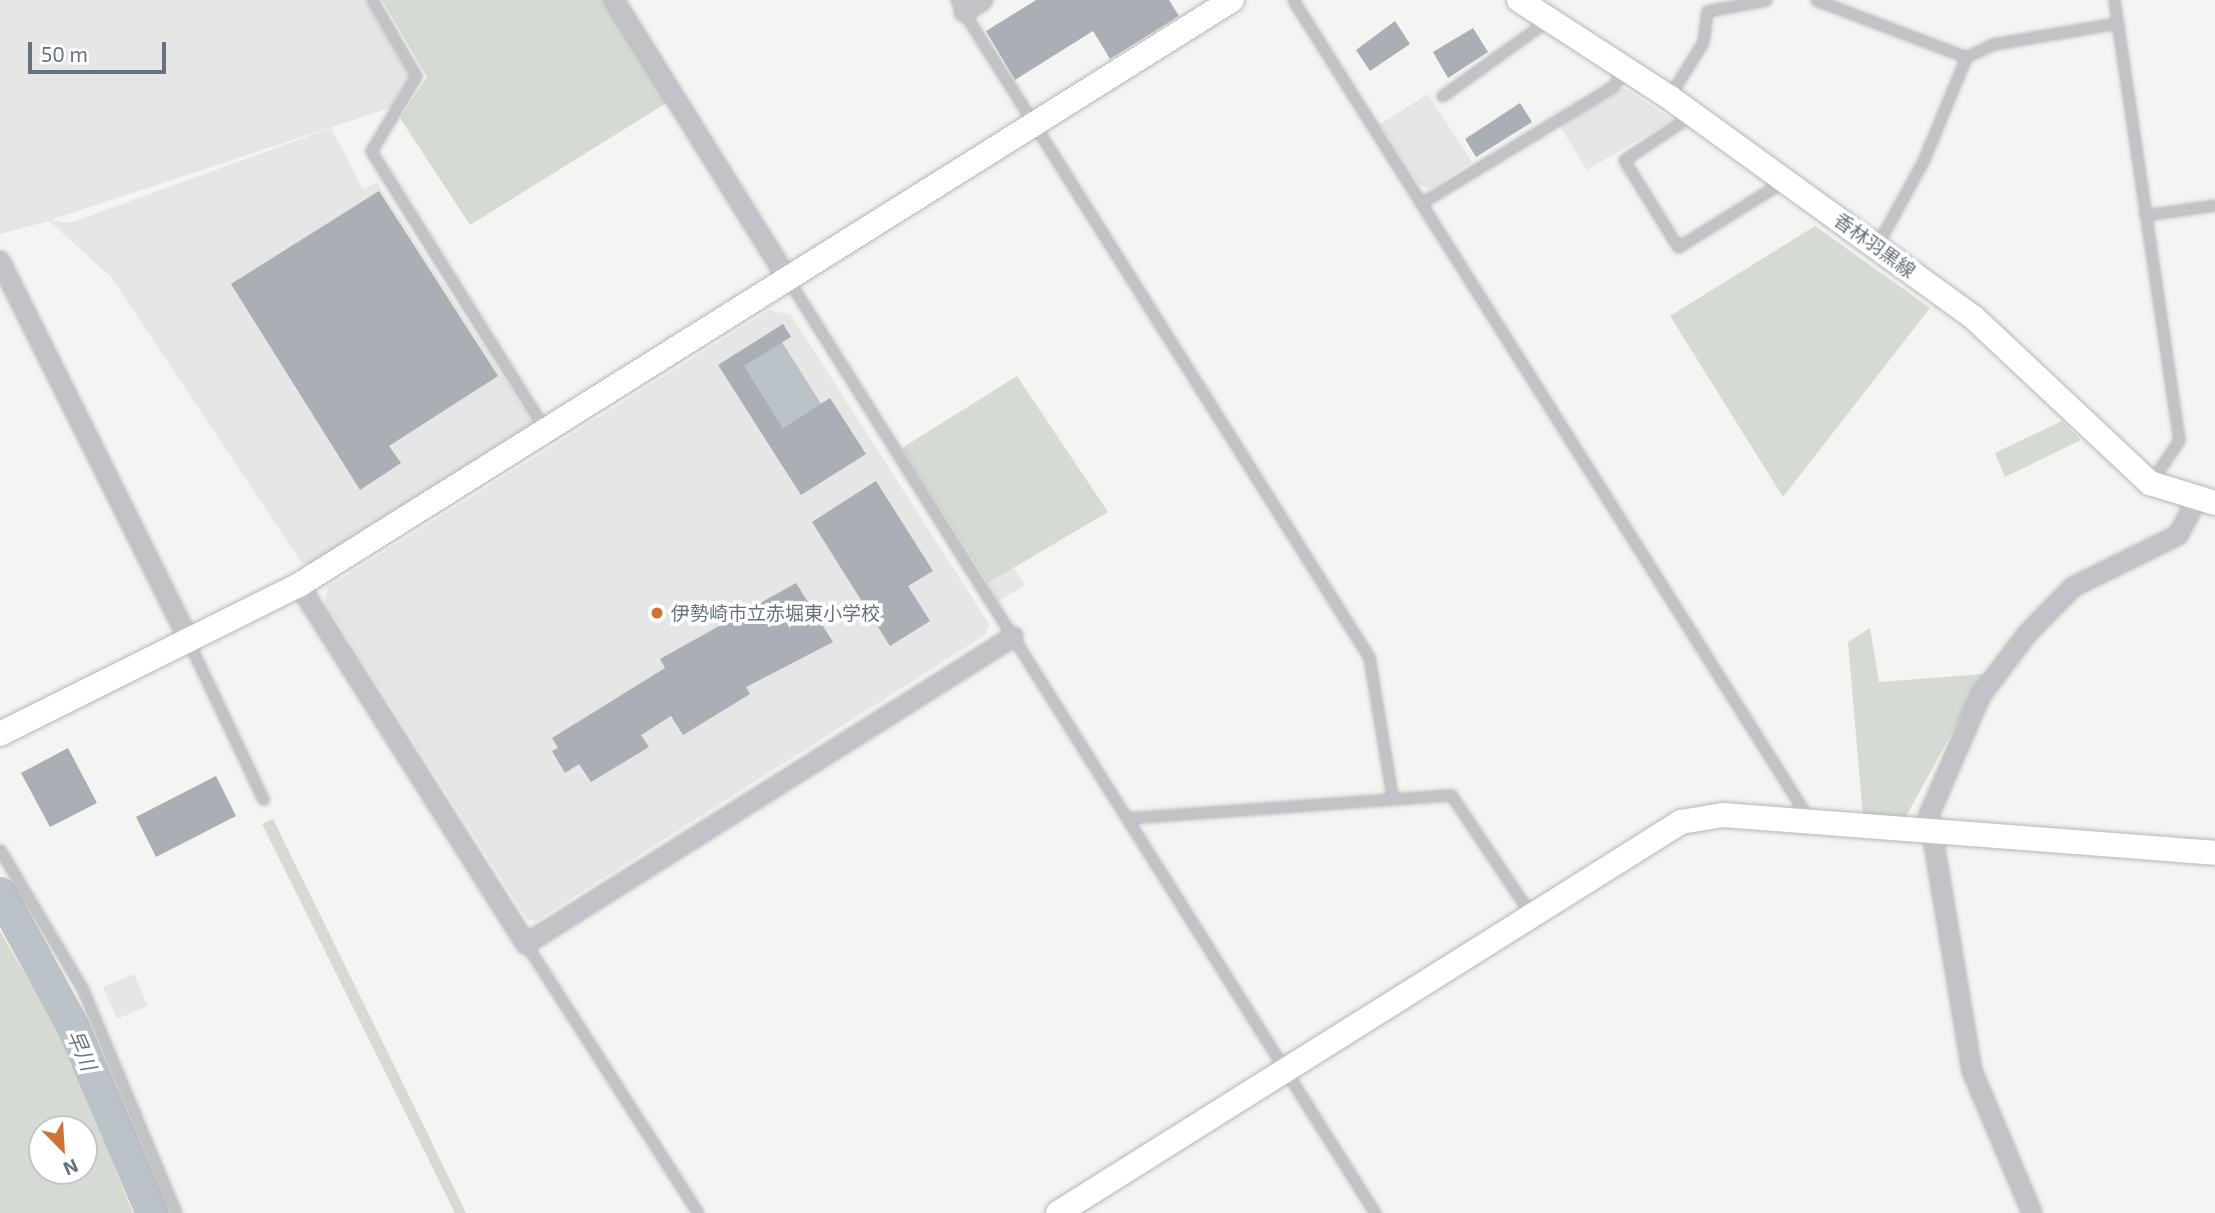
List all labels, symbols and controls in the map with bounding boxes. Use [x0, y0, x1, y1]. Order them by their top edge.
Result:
scale bar [32, 28, 170, 72]
text: 50 m [41, 41, 88, 66]
street label: 香林羽黒線 [1830, 208, 1920, 282]
place label: 伊勢崎市立赤堀東小学校 [671, 602, 880, 624]
marker: 伊勢崎市立赤堀東小学校 [649, 605, 665, 621]
water label: 早川 [62, 1026, 102, 1074]
north arrow [28, 1115, 98, 1185]
text: N [60, 1155, 82, 1181]

